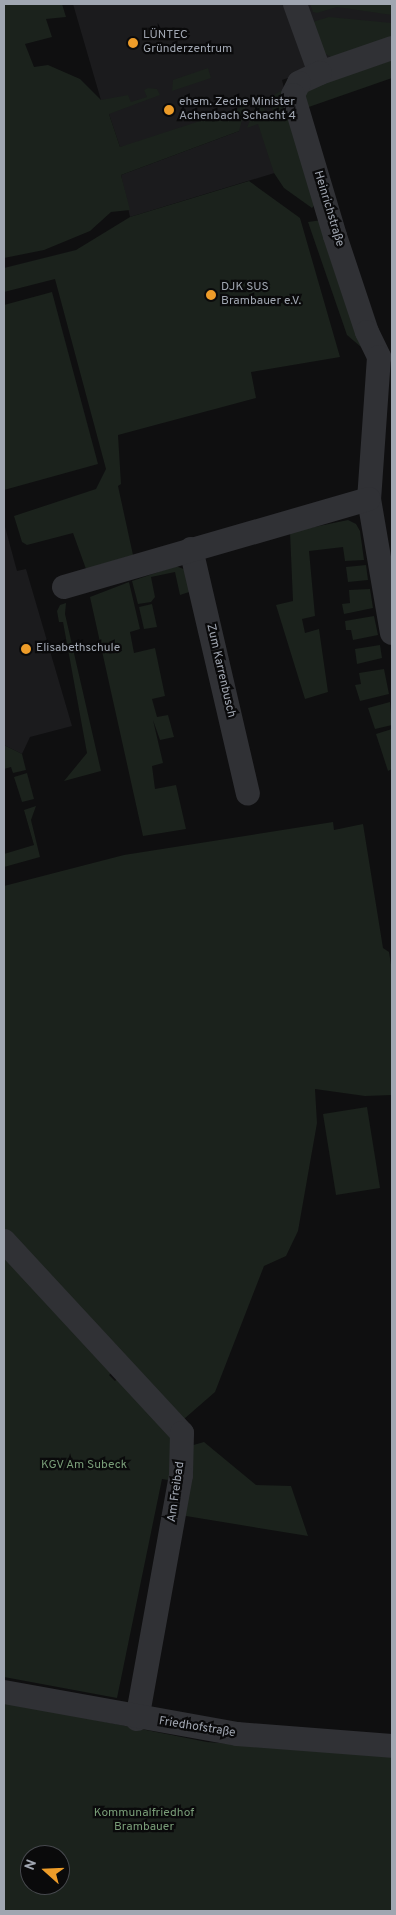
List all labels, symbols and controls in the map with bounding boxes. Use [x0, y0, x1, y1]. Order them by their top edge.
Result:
place label: LÜNTEC Gründerzentrum [143, 29, 232, 57]
marker: LÜNTEC Gründerzentrum [127, 37, 139, 49]
place label: ehem. Zeche Minister Achenbach Schacht 4 [179, 96, 296, 124]
marker: ehem. Zeche Minister Achenbach Schacht 4 [163, 104, 175, 116]
street label: Heinrichstraße [310, 169, 346, 249]
place label: DJK SUS Brambauer e.V. [221, 281, 301, 309]
marker: DJK SUS Brambauer e.V. [205, 289, 217, 301]
street label: Zum Karrenbusch [202, 623, 238, 719]
place label: Elisabethschule [36, 642, 120, 656]
marker: Elisabethschule [20, 643, 32, 655]
park label: KGV Am Subeck [41, 1459, 127, 1473]
street label: Am Freibad [166, 1461, 188, 1523]
street label: Friedhofstraße [158, 1715, 236, 1741]
park label: Kommunalfriedhof Brambauer [94, 1807, 194, 1835]
north arrow [20, 1845, 70, 1895]
text: N [22, 1857, 41, 1873]

